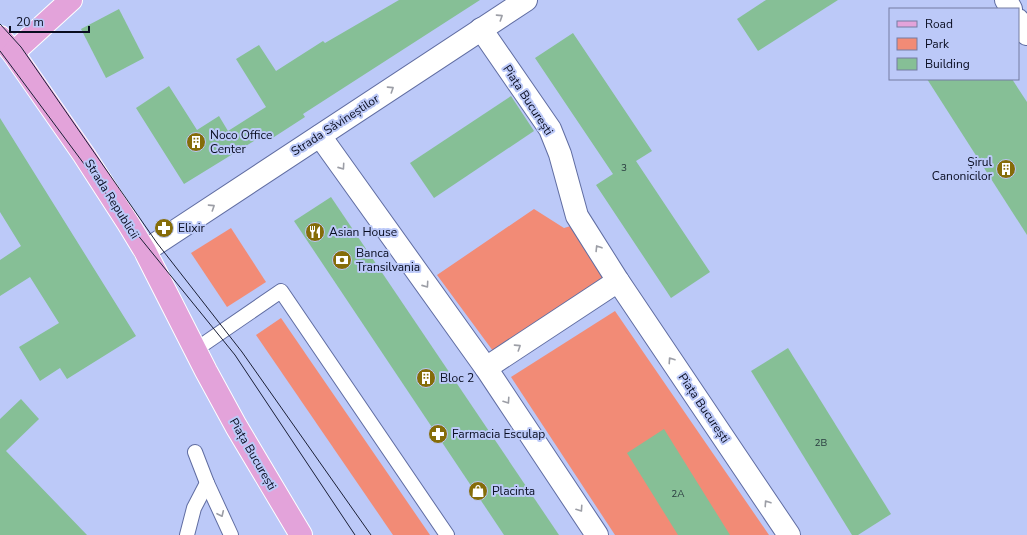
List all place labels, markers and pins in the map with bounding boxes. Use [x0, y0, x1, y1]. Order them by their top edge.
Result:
place label: Noco Office Center [210, 127, 272, 157]
building icon: Noco Office Center [185, 131, 207, 153]
place label: Șirul Canonicilor [932, 154, 993, 184]
building icon: Șirul Canonicilor [995, 158, 1017, 180]
pharmacy icon: Elixir [153, 217, 175, 239]
place label: Elixir [178, 220, 205, 236]
restaurant icon: Asian House [304, 221, 326, 243]
place label: Asian House [329, 224, 397, 240]
place label: Banca Transilvania [356, 245, 420, 275]
bank icon: Banca Transilvania [331, 249, 353, 271]
building icon: Bloc 2 [415, 367, 437, 389]
place label: Bloc 2 [440, 370, 474, 386]
pharmacy icon: Farmacia Esculap [427, 423, 449, 445]
place label: Farmacia Esculap [452, 426, 545, 442]
shop icon: Placinta [467, 480, 489, 502]
place label: Placinta [492, 483, 535, 499]

